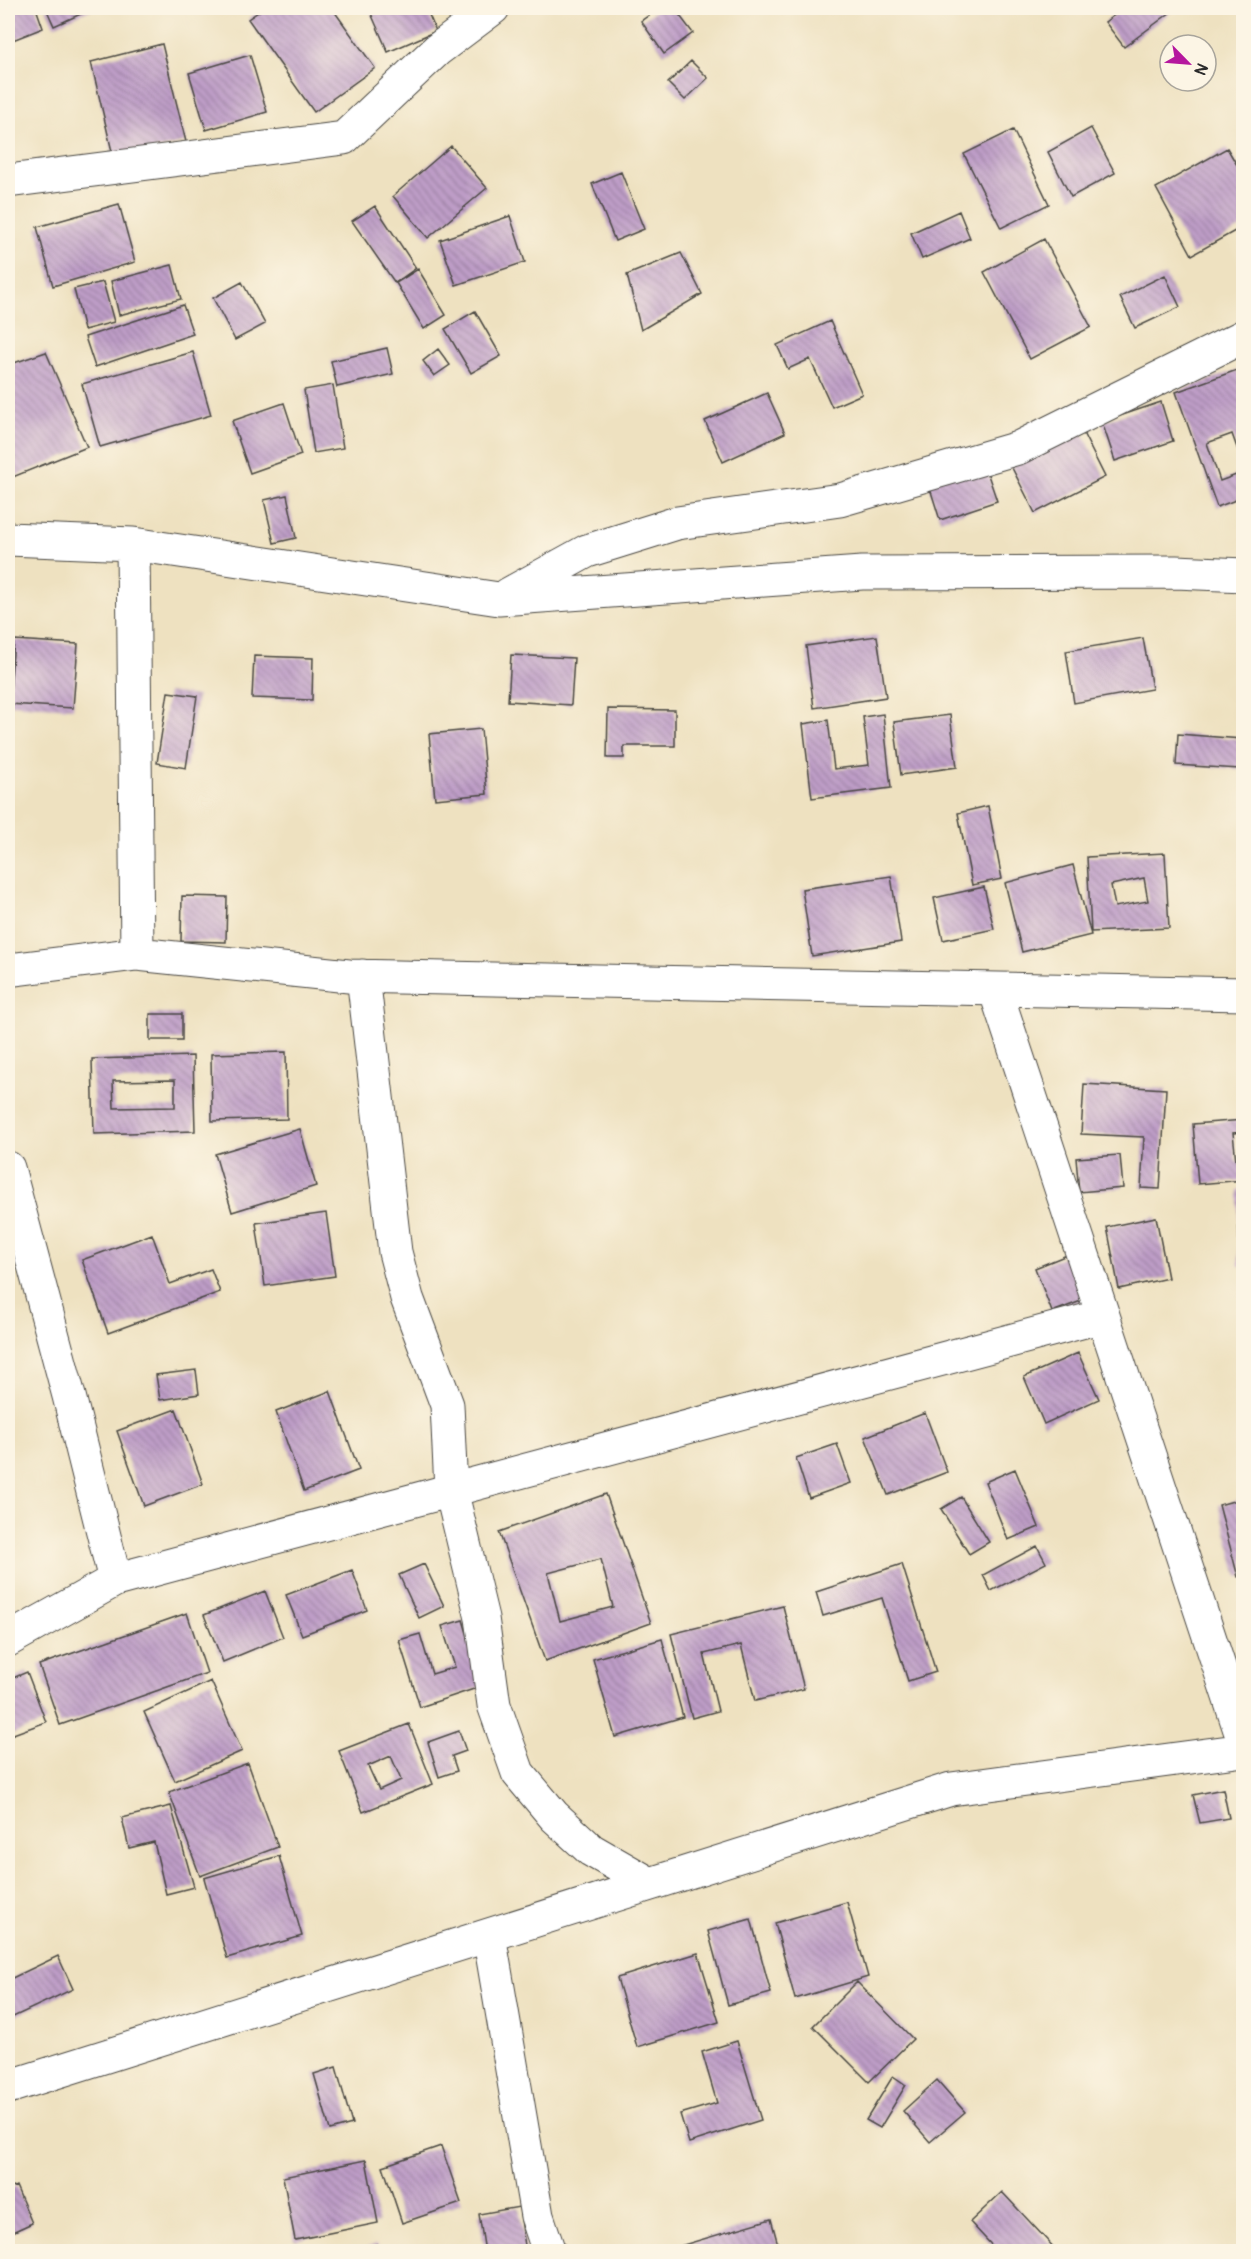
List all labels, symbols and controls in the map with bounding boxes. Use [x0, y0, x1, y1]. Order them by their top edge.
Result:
north arrow [1158, 33, 1218, 93]
text: N [1189, 60, 1212, 78]

